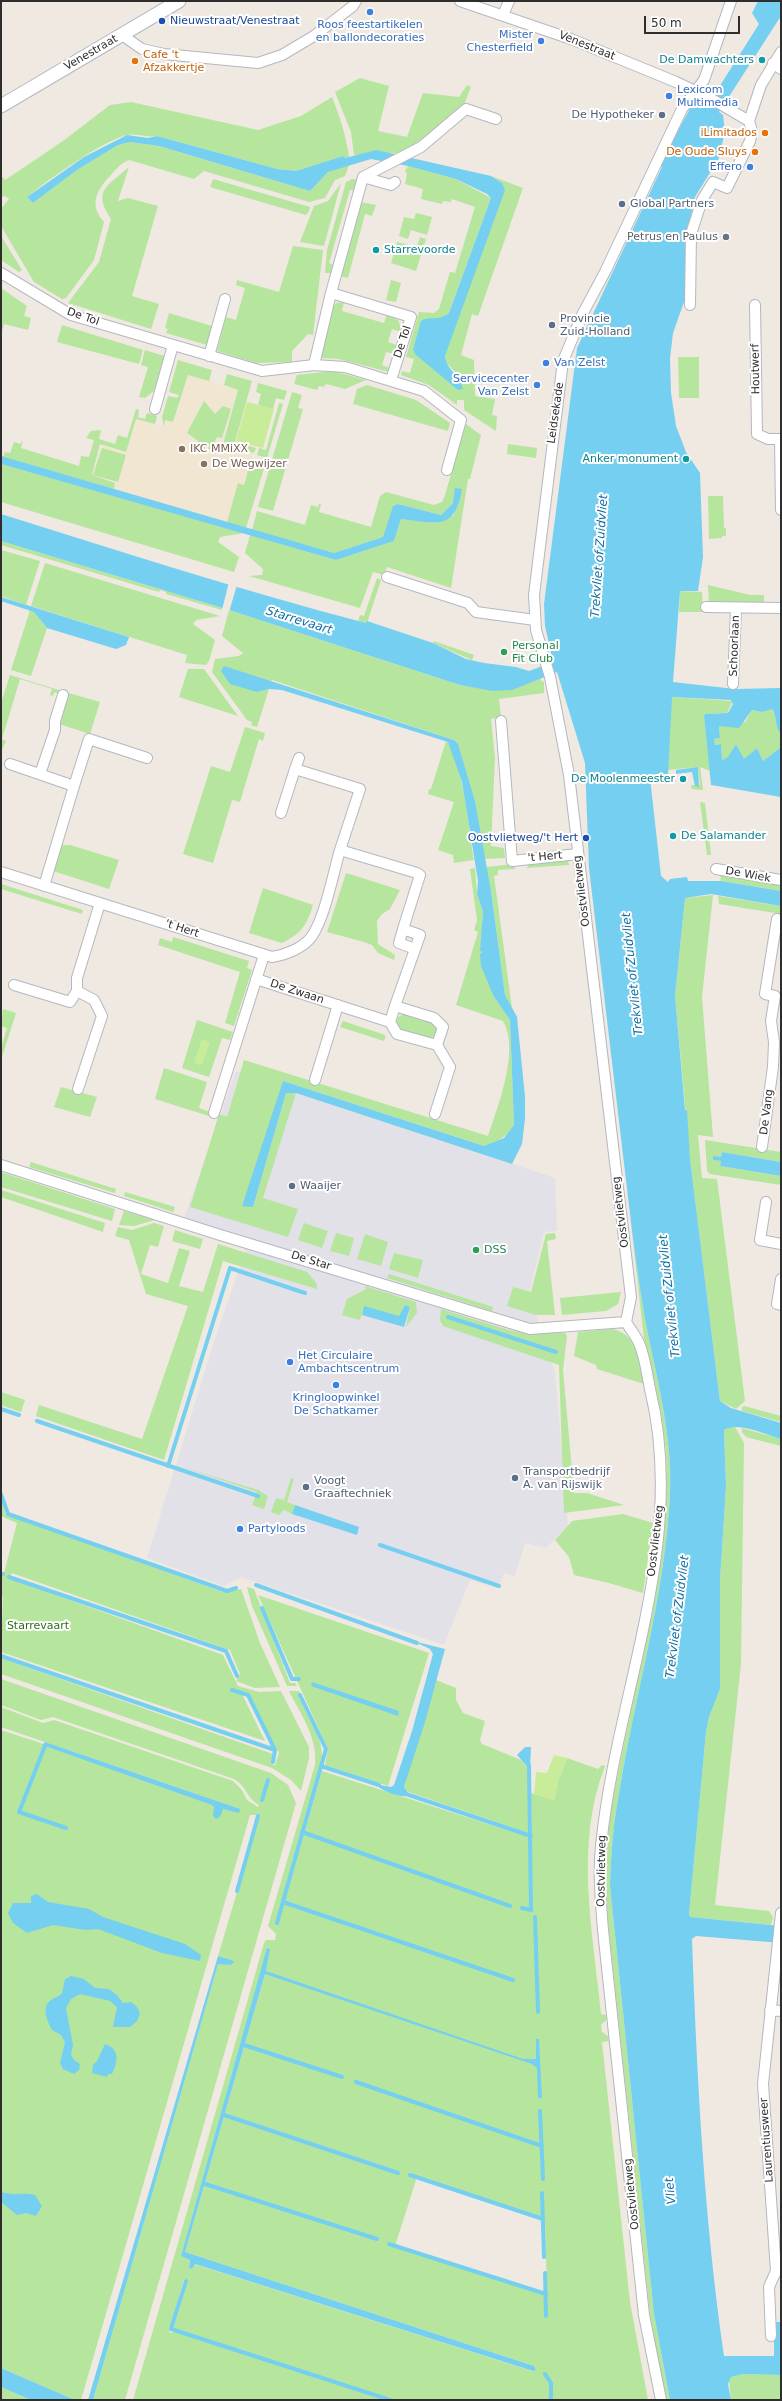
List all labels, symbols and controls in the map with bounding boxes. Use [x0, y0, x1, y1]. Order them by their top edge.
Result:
marker: Roos feestartikelen en ballondecoraties [365, 7, 375, 17]
scale bar [646, 8, 742, 34]
place label: Nieuwstraat/Venestraat [170, 14, 300, 28]
marker: Nieuwstraat/Venestraat [157, 16, 167, 26]
text: 50 m [651, 16, 682, 30]
place label: Roos feestartikelen en ballondecoraties [316, 18, 424, 44]
place label: Mister Chesterfield [467, 28, 533, 54]
street label: Venestraat [557, 29, 617, 63]
street label: Venestraat [62, 32, 120, 74]
marker: Mister Chesterfield [536, 36, 546, 46]
place label: Cafe 't Afzakkertje [143, 48, 204, 74]
place label: De Damwachters [659, 53, 754, 67]
marker: De Damwachters [757, 55, 767, 65]
marker: Cafe 't Afzakkertje [130, 56, 140, 66]
place label: Lexicom Multimedia [677, 83, 738, 109]
marker: Lexicom Multimedia [664, 91, 674, 101]
place label: De Hypotheker [571, 108, 654, 122]
marker: De Hypotheker [657, 110, 667, 120]
place label: iLimitados [700, 126, 757, 140]
marker: iLimitados [760, 128, 770, 138]
place label: De Oude Sluys [666, 145, 747, 159]
marker: De Oude Sluys [750, 147, 760, 157]
place label: Effero [710, 160, 742, 174]
marker: Effero [745, 162, 755, 172]
place label: Global Partners [630, 197, 714, 211]
marker: Global Partners [617, 199, 627, 209]
place label: Petrus en Paulus [627, 230, 718, 244]
marker: Petrus en Paulus [721, 232, 731, 242]
place label: Starrevoorde [384, 243, 455, 257]
marker: Starrevoorde [371, 245, 381, 255]
street label: De Tol [65, 305, 101, 329]
place label: Provincie Zuid-Holland [560, 312, 630, 338]
marker: Provincie Zuid-Holland [547, 320, 557, 330]
street label: De Tol [392, 324, 414, 360]
street label: Houtwerf [749, 344, 763, 394]
place label: Van Zelst [554, 356, 605, 370]
marker: Van Zelst [541, 358, 551, 368]
place label: Servicecenter Van Zelst [453, 372, 529, 398]
marker: Servicecenter Van Zelst [532, 380, 542, 390]
street label: Leidsekade [545, 381, 567, 445]
place label: IKC MMiXX [190, 442, 248, 456]
marker: IKC MMiXX [177, 444, 187, 454]
place label: Anker monument [583, 452, 678, 466]
marker: Anker monument [681, 454, 691, 464]
place label: De Wegwijzer [212, 457, 287, 471]
marker: De Wegwijzer [199, 459, 209, 469]
water label: Trekvliet of Zuidvliet [589, 494, 611, 618]
water label: Starrevaart [264, 604, 334, 638]
street label: Schoorlaan [727, 615, 743, 677]
place label: Personal Fit Club [512, 639, 559, 665]
marker: Personal Fit Club [499, 647, 509, 657]
place label: De Moolenmeester [571, 772, 675, 786]
marker: De Moolenmeester [678, 774, 688, 784]
place label: De Salamander [681, 829, 766, 843]
place label: Oostvlietweg/'t Hert [468, 831, 578, 845]
marker: De Salamander [668, 831, 678, 841]
marker: Oostvlietweg/'t Hert [581, 833, 591, 843]
street label: 't Hert [527, 849, 563, 865]
street label: Oostvlietweg [571, 855, 593, 927]
street label: De Wiek [724, 865, 772, 885]
water label: Trekvliet of Zuidvliet [619, 912, 647, 1036]
street label: 't Hert [163, 917, 201, 941]
street label: De Zwaan [268, 977, 326, 1007]
street label: De Vang [758, 1088, 776, 1136]
street label: Oostvlietweg [610, 1176, 632, 1248]
place label: Waaijer [300, 1179, 341, 1193]
marker: Waaijer [287, 1181, 297, 1191]
water label: Trekvliet of Zuidvliet [656, 1234, 684, 1358]
place label: DSS [484, 1243, 506, 1257]
marker: DSS [471, 1245, 481, 1255]
street label: De Star [289, 1249, 333, 1273]
place label: Het Circulaire Ambachtscentrum [298, 1349, 399, 1375]
marker: Het Circulaire Ambachtscentrum [285, 1357, 295, 1367]
marker: Kringloopwinkel De Schatkamer [331, 1380, 341, 1390]
place label: Kringloopwinkel De Schatkamer [292, 1391, 380, 1417]
place label: Transportbedrijf A. van Rijswijk [523, 1465, 610, 1491]
marker: Transportbedrijf A. van Rijswijk [510, 1473, 520, 1483]
place label: Voogt Graaftechniek [314, 1474, 391, 1500]
marker: Voogt Graaftechniek [301, 1482, 311, 1492]
street label: Oostvlietweg [645, 1505, 667, 1577]
place label: Partyloods [248, 1522, 305, 1536]
marker: Partyloods [235, 1524, 245, 1534]
water label: Trekvliet of Zuidvliet [663, 1555, 693, 1679]
park label: Starrevaart [7, 1619, 69, 1633]
street label: Oostvlietweg [595, 1835, 609, 1907]
street label: Laurentiusweer [757, 2097, 777, 2183]
street label: Oostvlietweg [622, 2158, 642, 2230]
water label: Vliet [662, 2177, 680, 2205]

